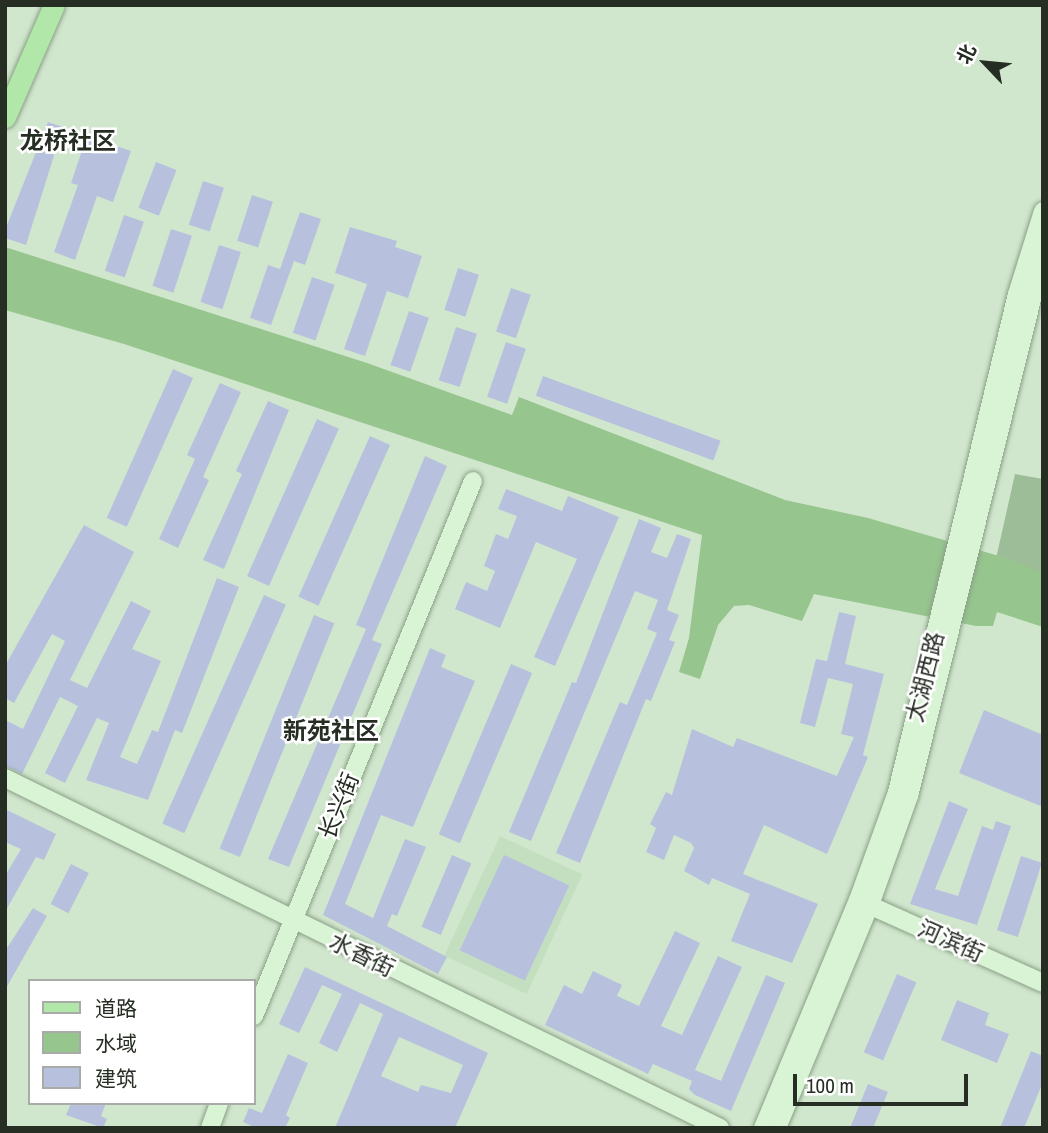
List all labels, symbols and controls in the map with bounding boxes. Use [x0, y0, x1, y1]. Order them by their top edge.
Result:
north arrow [950, 28, 1020, 98]
text: 北 [950, 40, 982, 68]
district label: 龙桥社区 [20, 127, 116, 155]
street label: 太湖西路 [900, 629, 950, 725]
district label: 新苑社区 [283, 717, 379, 745]
street label: 长兴街 [313, 769, 365, 843]
street label: 河滨街 [914, 914, 988, 968]
street label: 水香街 [325, 927, 399, 983]
legend [28, 979, 256, 1105]
text: 道路 [95, 994, 137, 1023]
text: 水域 [95, 1029, 137, 1058]
scale bar [796, 1060, 971, 1104]
text: 建筑 [95, 1064, 137, 1093]
text: 100 m [806, 1071, 854, 1100]

